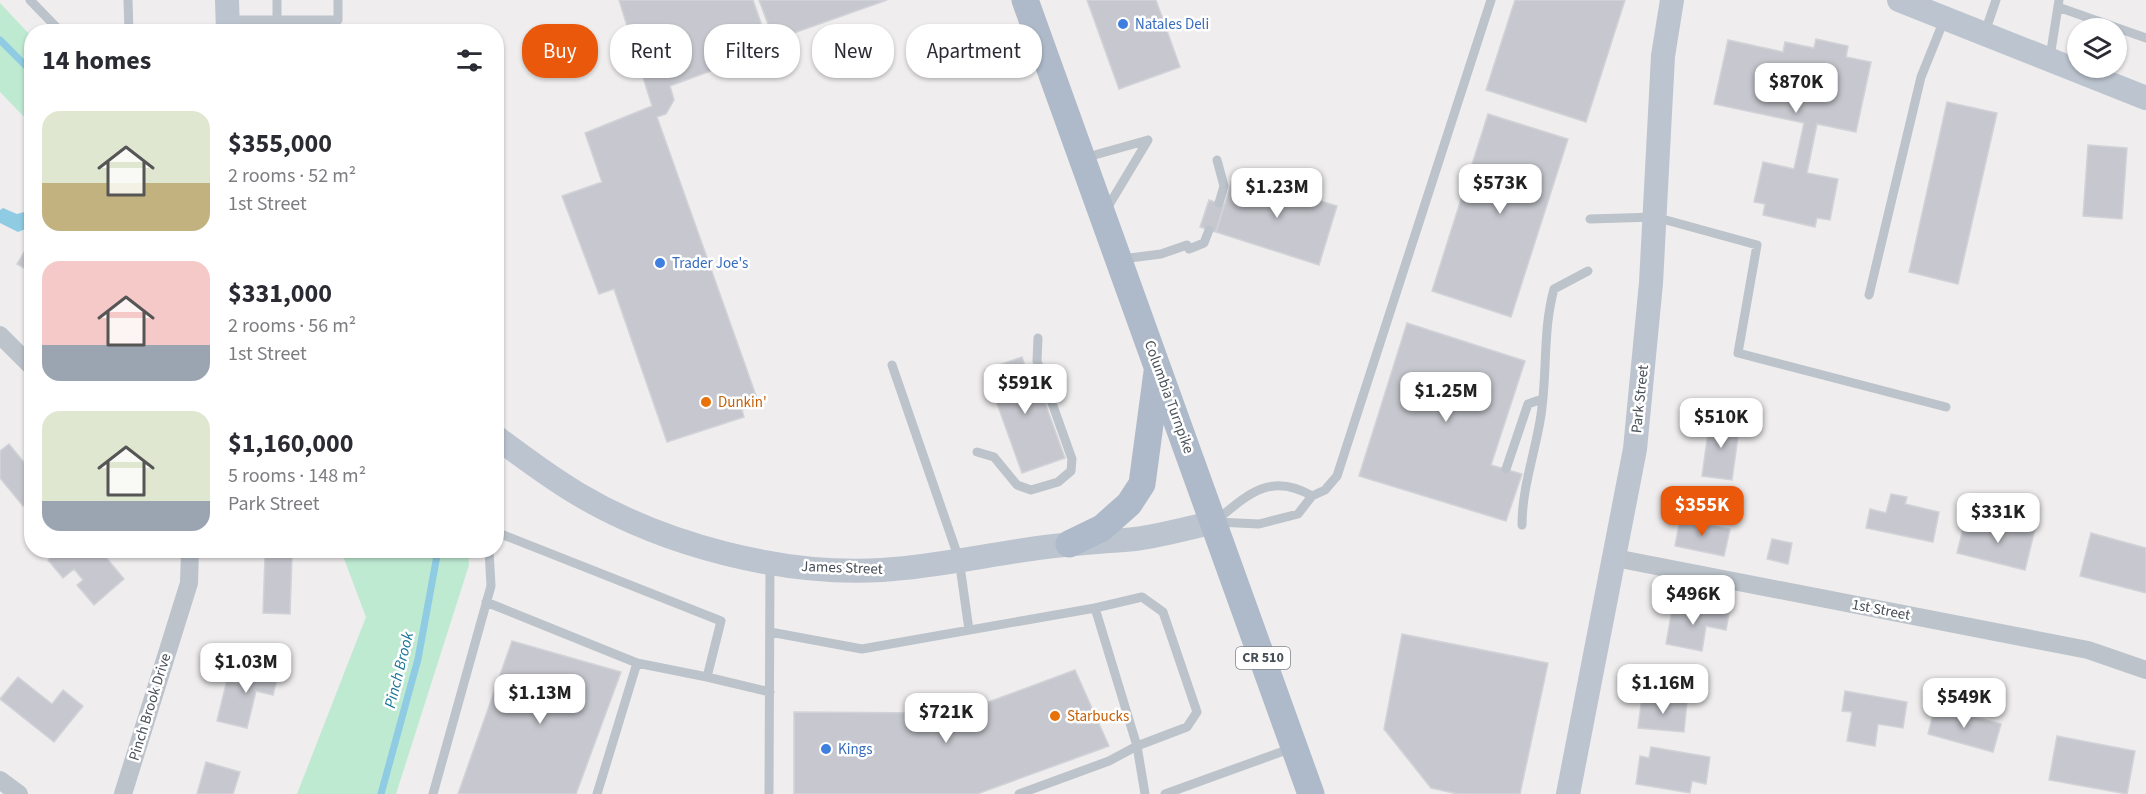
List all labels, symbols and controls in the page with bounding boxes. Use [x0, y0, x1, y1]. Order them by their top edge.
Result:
place label: Natales Deli [1135, 14, 1209, 35]
marker: Natales Deli [1116, 17, 1130, 31]
map controls [2067, 18, 2127, 78]
button: layers [2067, 18, 2127, 78]
chip: Buy [522, 24, 598, 78]
chip: Rent [610, 24, 692, 78]
chip: Filters [704, 24, 800, 78]
chip: New [812, 24, 894, 78]
chip: Apartment [906, 24, 1042, 78]
text: 14 homes [42, 42, 151, 79]
icon: filters [453, 44, 486, 77]
pin: $870K [1754, 63, 1838, 114]
text: $870K [1769, 68, 1823, 96]
text: $355,000 [228, 125, 332, 162]
icon: home [90, 135, 162, 207]
text: 2 rooms · 52 m² [228, 162, 356, 190]
pin: $573K [1458, 164, 1542, 215]
pin: $1.23M [1228, 168, 1326, 219]
text: $573K [1473, 169, 1527, 197]
text: $1.23M [1245, 173, 1309, 201]
text: 1st Street [228, 190, 307, 218]
place label: Trader Joe's [672, 253, 748, 274]
marker: Trader Joe's [653, 256, 667, 270]
text: $331,000 [228, 275, 332, 312]
icon: home [90, 285, 162, 357]
text: 2 rooms · 56 m² [228, 312, 356, 340]
street label: Columbia Turnpike [1139, 337, 1199, 457]
text: 1st Street [228, 340, 307, 368]
pin: $591K [983, 364, 1067, 415]
street label: Park Street [1626, 364, 1654, 434]
text: $591K [998, 369, 1052, 397]
pin: $1.25M [1397, 372, 1495, 423]
text: $1.25M [1414, 377, 1478, 405]
place label: Dunkin' [718, 392, 767, 413]
marker: Dunkin' [699, 395, 713, 409]
pin: $510K [1679, 398, 1763, 449]
text: $510K [1694, 403, 1748, 431]
text: $1,160,000 [228, 425, 353, 462]
icon: home [90, 435, 162, 507]
text: 5 rooms · 148 m² [228, 462, 366, 490]
pin: $355K [1660, 486, 1744, 537]
text: Park Street [228, 490, 320, 518]
text: $355K [1675, 491, 1729, 519]
pin: $331K [1956, 493, 2040, 544]
text: $331K [1971, 498, 2025, 526]
street label: James Street [801, 556, 883, 580]
pin: $496K [1651, 575, 1735, 626]
text: $496K [1666, 580, 1720, 608]
street label: 1st Street [1850, 594, 1912, 626]
water label: Pinch Brook [379, 629, 419, 711]
pin: $1.03M [197, 643, 295, 694]
road number: CR 510 [1236, 647, 1290, 669]
text: $1.03M [214, 648, 278, 676]
street label: Pinch Brook Drive [124, 651, 176, 763]
pin: $1.16M [1614, 664, 1712, 715]
text: $1.16M [1631, 669, 1695, 697]
pin: $1.13M [491, 674, 589, 725]
pin: $549K [1922, 678, 2006, 729]
text: $1.13M [508, 679, 572, 707]
text: $549K [1937, 683, 1991, 711]
pin: $721K [904, 693, 988, 744]
text: $721K [919, 698, 973, 726]
place label: Starbucks [1067, 706, 1129, 727]
marker: Starbucks [1048, 709, 1062, 723]
place label: Kings [838, 739, 872, 760]
marker: Kings [819, 742, 833, 756]

